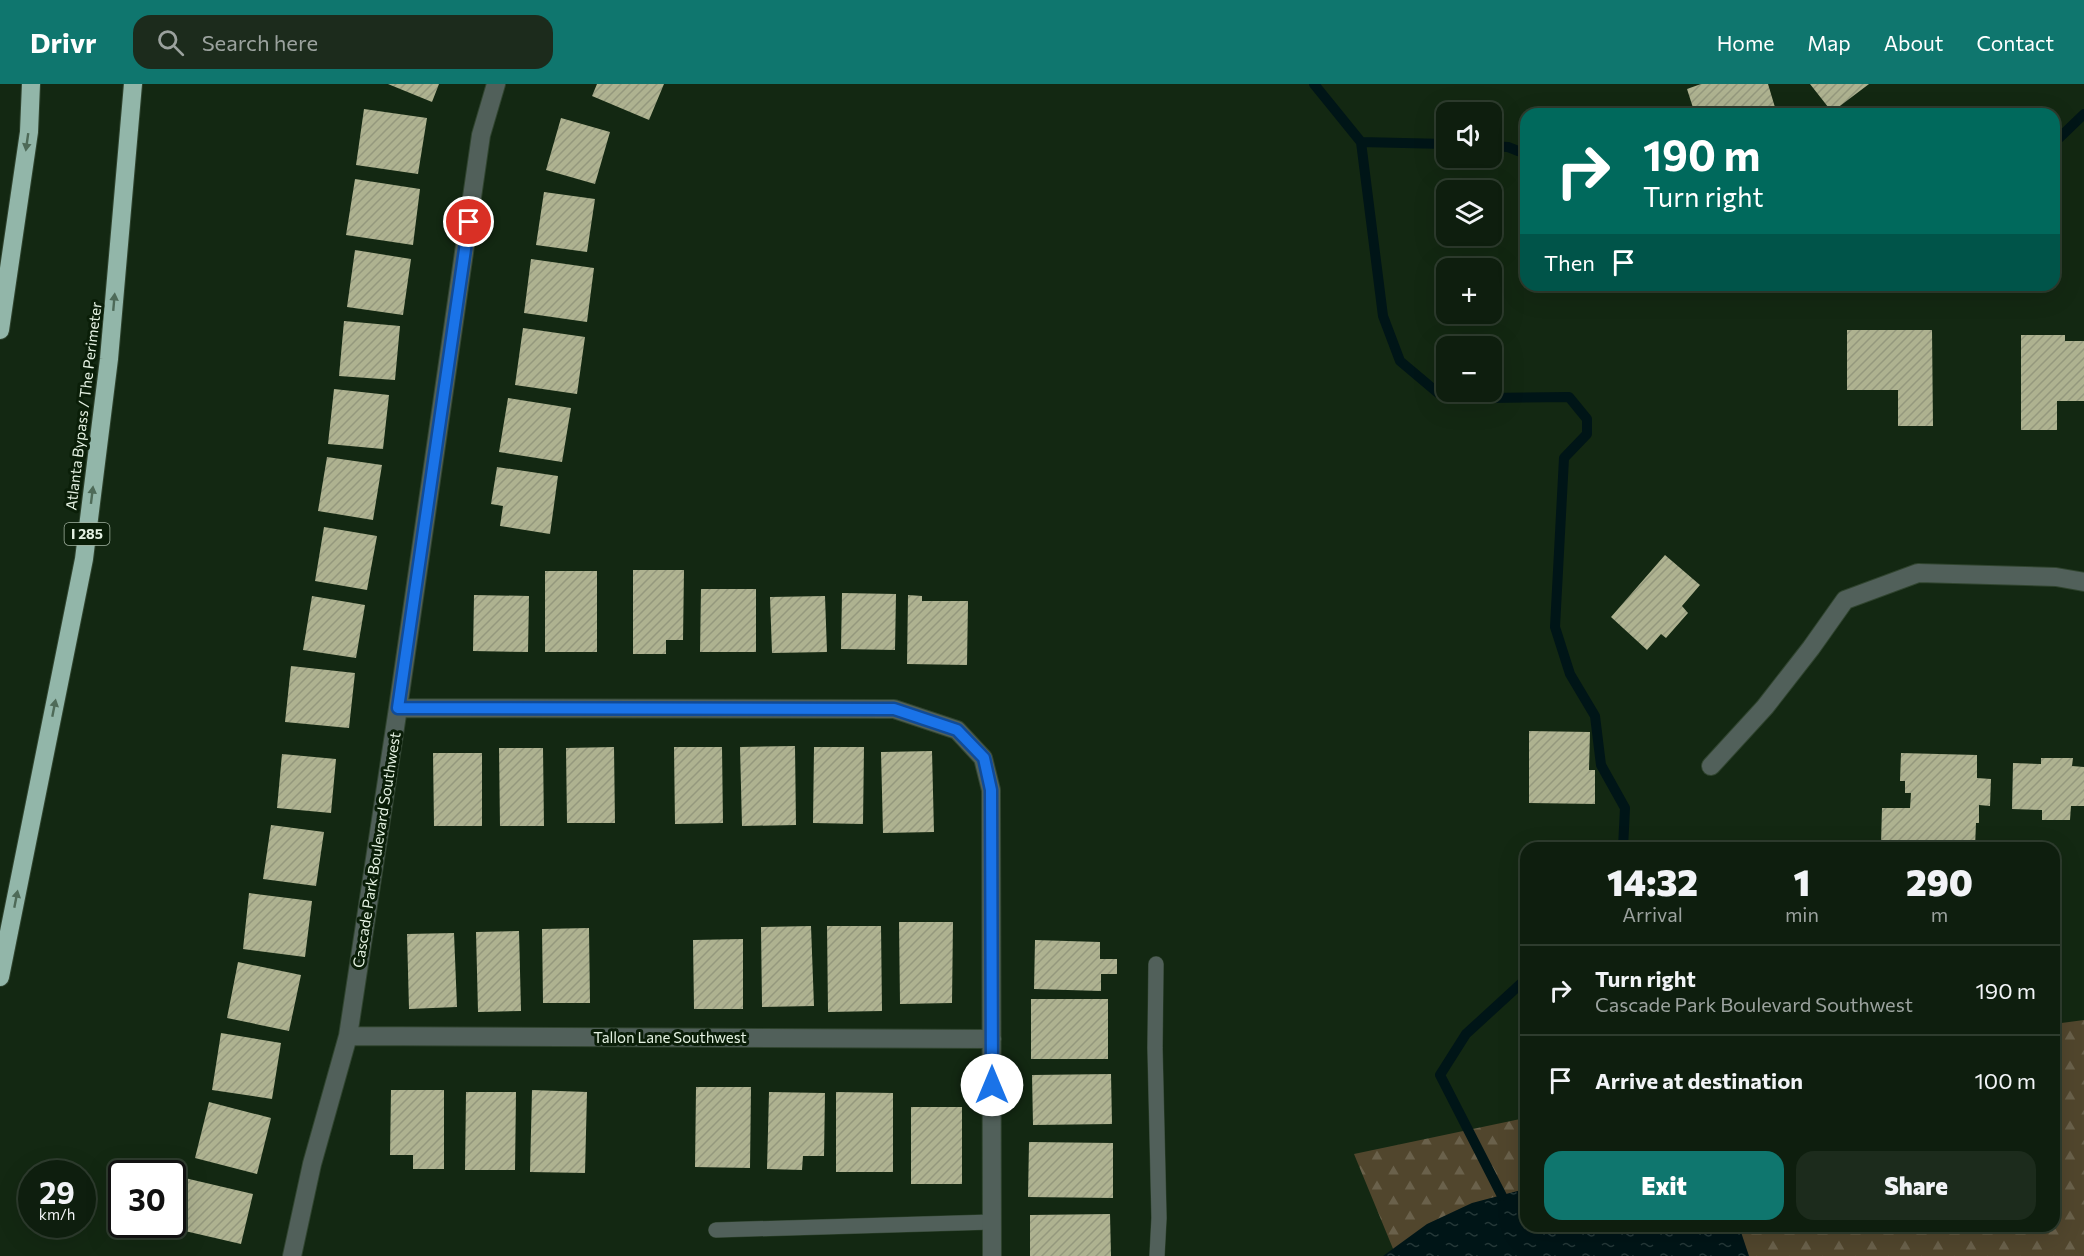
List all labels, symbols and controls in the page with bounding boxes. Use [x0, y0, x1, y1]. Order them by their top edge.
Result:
search box [133, 15, 553, 69]
text: Drivr [30, 25, 97, 59]
icon: search [154, 26, 187, 59]
text: Search here [202, 29, 318, 56]
text: Home [1717, 30, 1774, 55]
text: Map [1807, 30, 1851, 55]
text: About [1884, 30, 1943, 55]
text: Contact [1976, 30, 2054, 55]
map controls [1436, 102, 1502, 402]
button: sound [1436, 102, 1502, 168]
text: 190 m [1643, 128, 1761, 180]
icon: right [1544, 132, 1622, 210]
one-way arrow [23, 133, 32, 152]
button: layers [1436, 180, 1502, 246]
text: Turn right [1643, 180, 1763, 213]
pin [443, 196, 494, 247]
icon: arrive [452, 205, 485, 238]
icon: arrive [1607, 246, 1640, 279]
text: Then [1544, 249, 1595, 276]
button: + [1436, 258, 1502, 324]
one-way arrow [109, 292, 119, 311]
street label: Atlanta Bypass / The Perimeter [61, 301, 105, 511]
button: − [1436, 336, 1502, 402]
one-way arrow [87, 486, 96, 505]
road number: I 285 [64, 523, 110, 545]
one-way arrow [50, 698, 59, 717]
street label: Cascade Park Boulevard Southwest [348, 731, 404, 969]
text: 14:32 [1607, 859, 1698, 903]
text: 1 [1794, 859, 1810, 903]
text: 290 [1906, 859, 1973, 903]
one-way arrow [12, 890, 21, 909]
text: Arrival [1622, 902, 1683, 926]
text: min [1785, 902, 1819, 926]
text: m [1931, 902, 1948, 926]
text: Turn right [1595, 965, 1696, 992]
icon: right [1544, 974, 1577, 1007]
text: 190 m [1975, 977, 2036, 1004]
text: Cascade Park Boulevard Southwest [1595, 992, 1913, 1016]
street label: Tallon Lane Southwest [593, 1028, 747, 1046]
position arrow [960, 1053, 1024, 1117]
icon: arrive [1544, 1064, 1577, 1097]
text: Arrive at destination [1595, 1067, 1803, 1094]
text: 100 m [1974, 1067, 2036, 1094]
button: Exit [1544, 1151, 1784, 1220]
button: Share [1796, 1151, 2036, 1220]
speed limit sign: 30 [108, 1160, 186, 1238]
text: 29 [39, 1173, 75, 1210]
text: km/h [39, 1205, 75, 1223]

